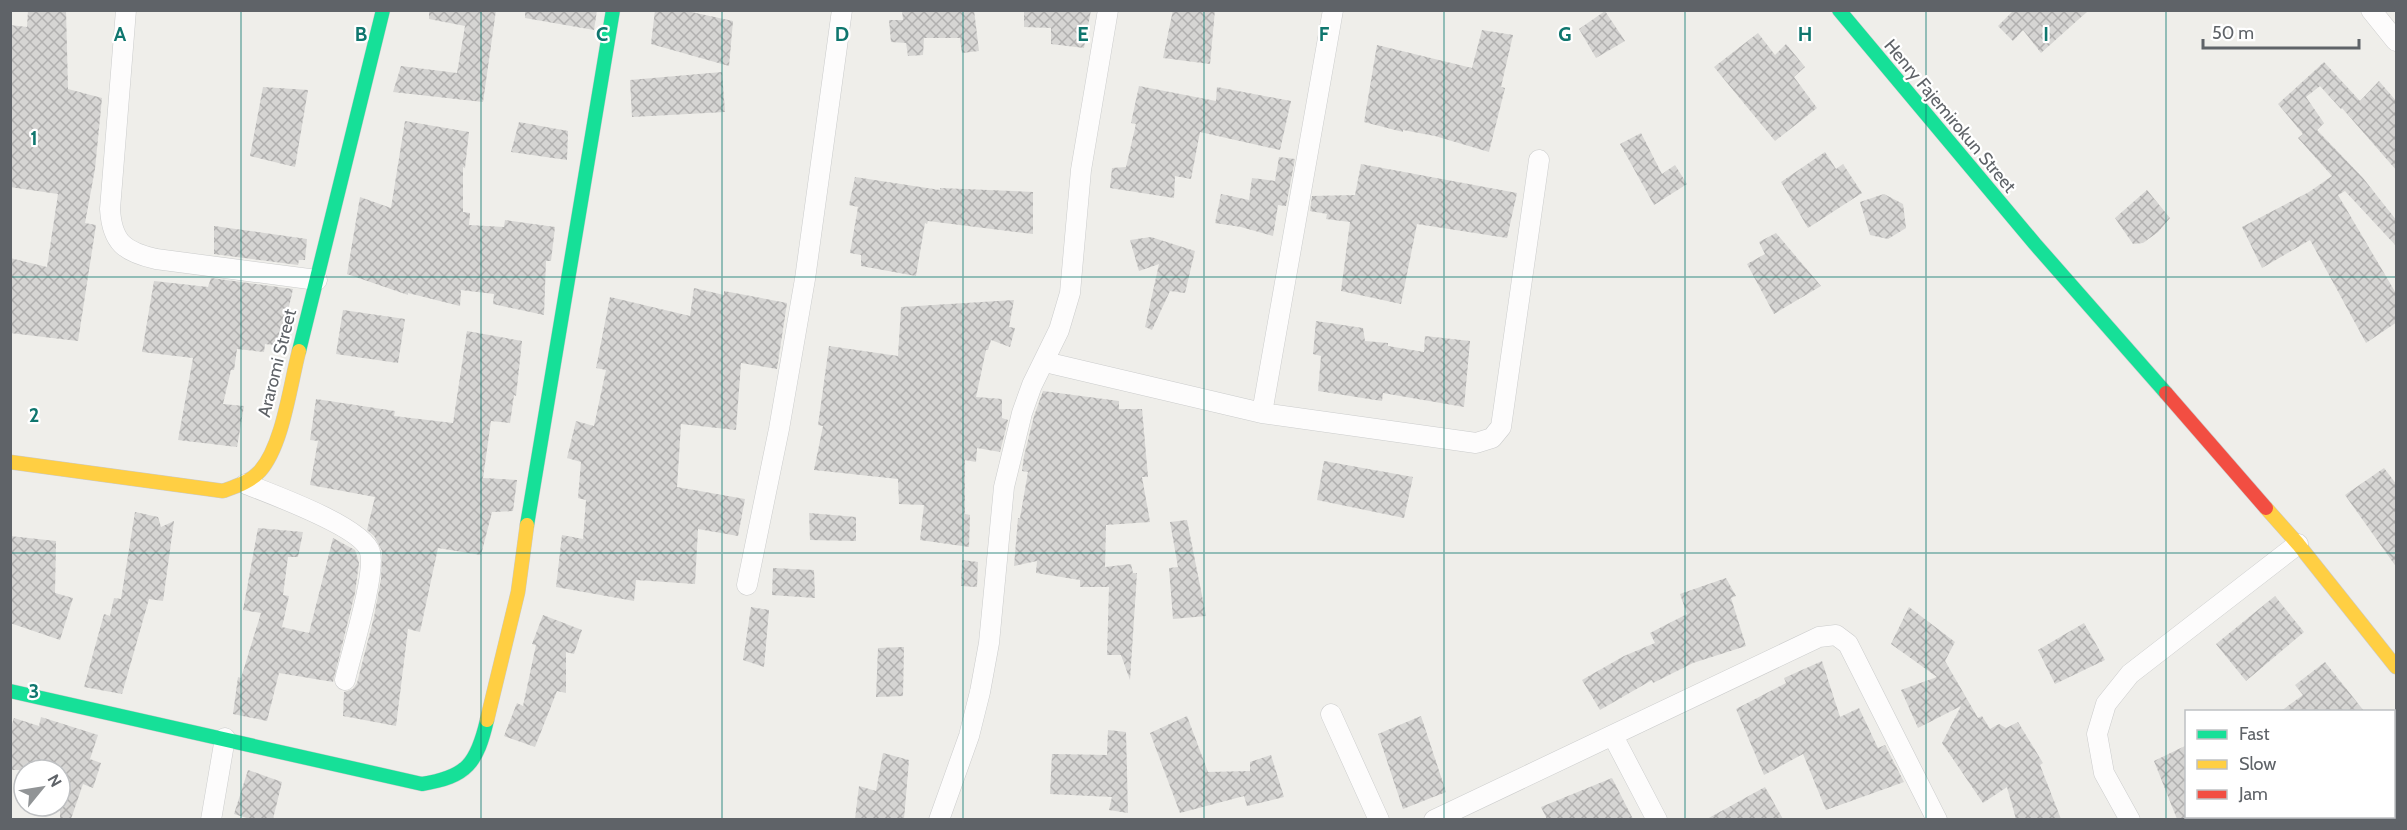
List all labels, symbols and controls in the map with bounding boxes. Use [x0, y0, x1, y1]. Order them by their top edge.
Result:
scale bar [2203, 12, 2359, 50]
text: A [114, 22, 127, 46]
text: B [355, 22, 367, 46]
text: C [596, 22, 608, 46]
text: D [835, 22, 849, 46]
text: E [1077, 22, 1089, 46]
text: F [1319, 22, 1330, 46]
text: G [1558, 22, 1572, 46]
text: H [1798, 22, 1812, 46]
text: I [2043, 22, 2049, 46]
text: 50 m [2212, 22, 2254, 44]
street label: Henry Fajemirokun Street [1879, 35, 2021, 197]
text: 1 [30, 126, 38, 150]
street label: Araromi Street [253, 307, 301, 419]
text: 2 [29, 403, 39, 427]
text: 3 [29, 679, 39, 703]
legend [2185, 710, 2395, 818]
text: Fast [2239, 723, 2270, 745]
text: Slow [2239, 753, 2276, 775]
north arrow [12, 758, 72, 818]
text: N [44, 771, 66, 790]
text: Jam [2238, 783, 2268, 805]

